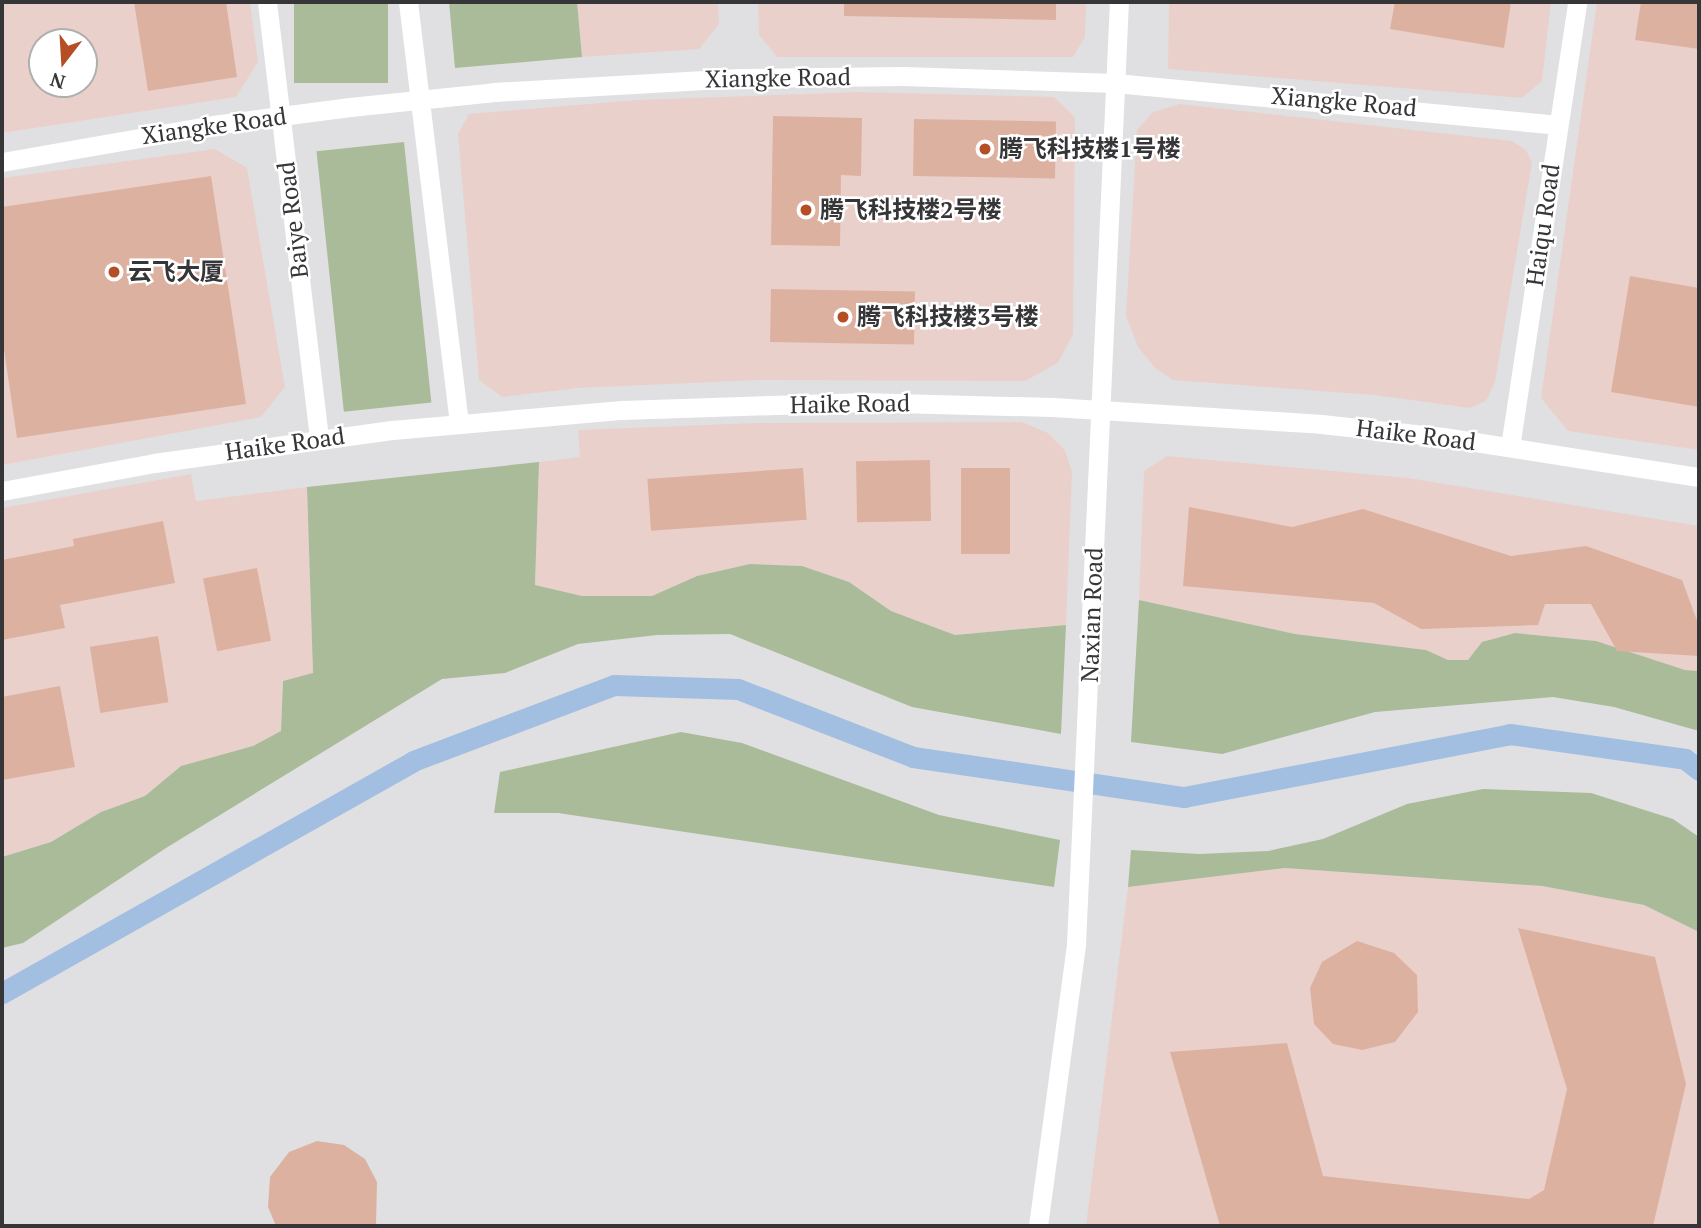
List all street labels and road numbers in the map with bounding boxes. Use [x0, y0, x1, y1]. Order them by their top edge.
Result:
street label: Xiangke Road [705, 62, 851, 94]
street label: Xiangke Road [1270, 81, 1418, 123]
street label: Xiangke Road [140, 102, 288, 150]
street label: Baiye Road [272, 160, 314, 280]
street label: Haiqu Road [1520, 162, 1566, 288]
street label: Haike Road [790, 389, 910, 419]
street label: Haike Road [1355, 413, 1477, 457]
street label: Haike Road [223, 421, 347, 467]
street label: Naxian Road [1075, 547, 1109, 683]

